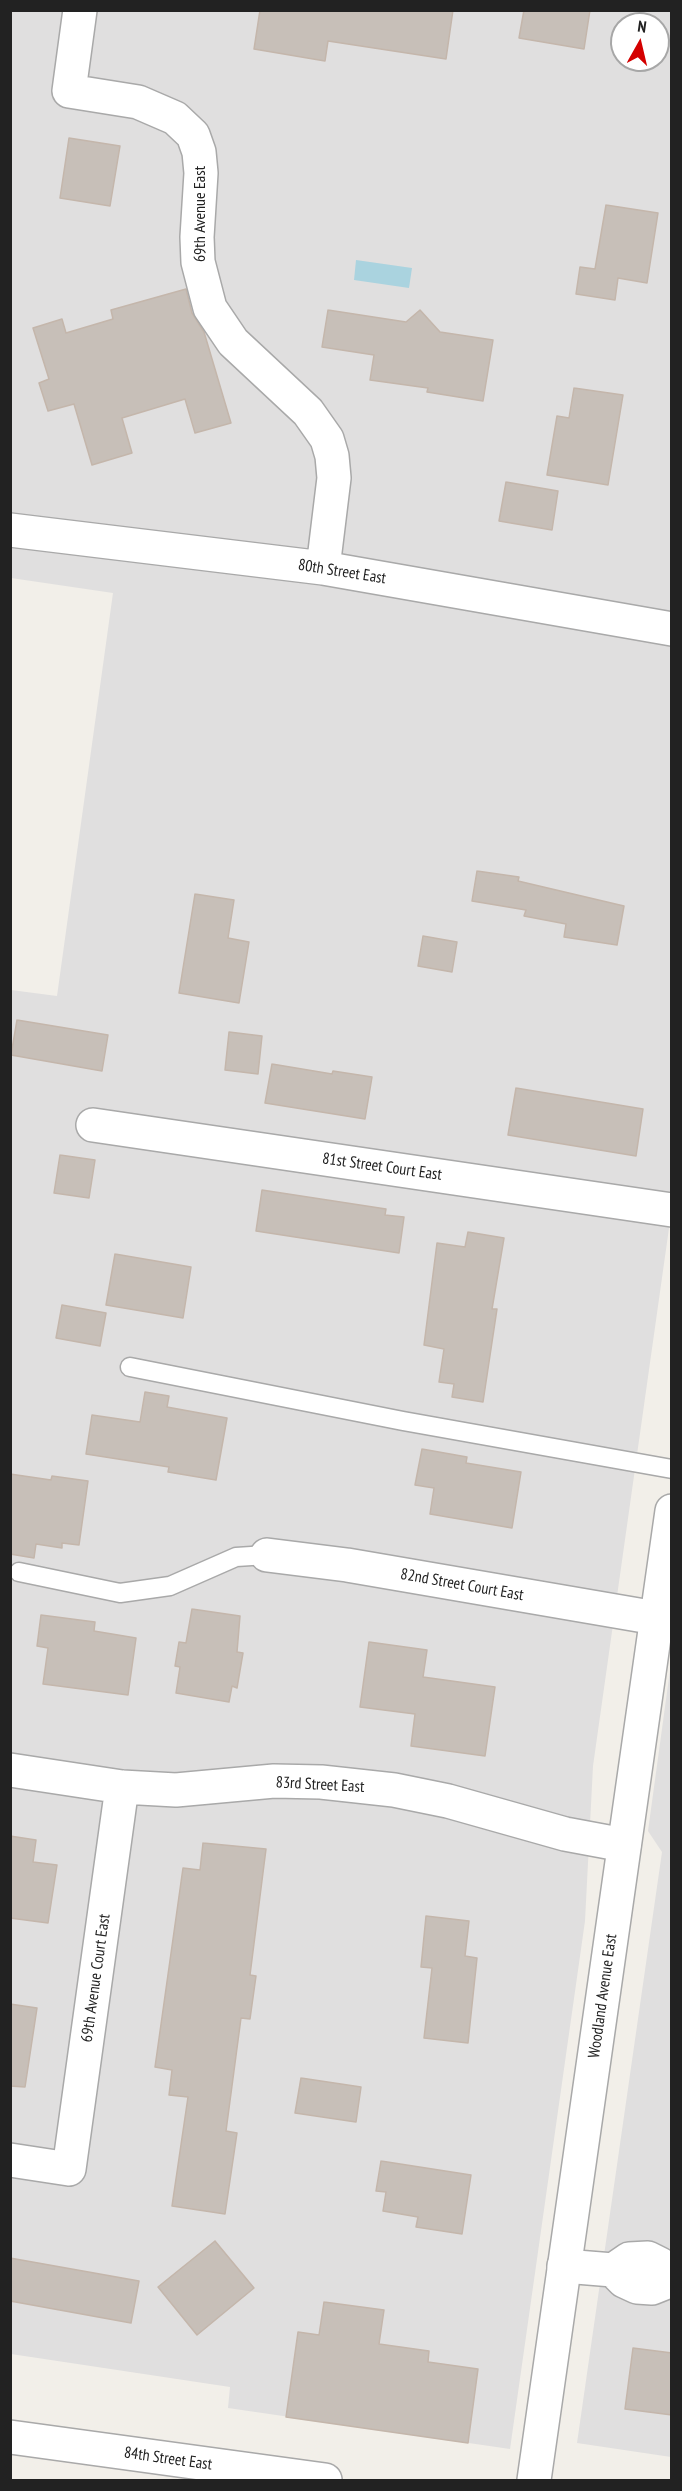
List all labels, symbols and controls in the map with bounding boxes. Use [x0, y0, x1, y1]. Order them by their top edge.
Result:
north arrow [610, 12, 670, 72]
text: N [637, 16, 648, 37]
street label: 69th Avenue East [190, 166, 210, 262]
street label: 80th Street East [297, 556, 387, 588]
street label: 81st Street Court East [321, 1149, 443, 1185]
street label: 82nd Street Court East [399, 1565, 525, 1605]
street label: 83rd Street East [275, 1773, 365, 1797]
street label: 69th Avenue Court East [77, 1913, 115, 2043]
street label: Woodland Avenue East [585, 1933, 621, 2059]
street label: 84th Street East [123, 2443, 213, 2475]

